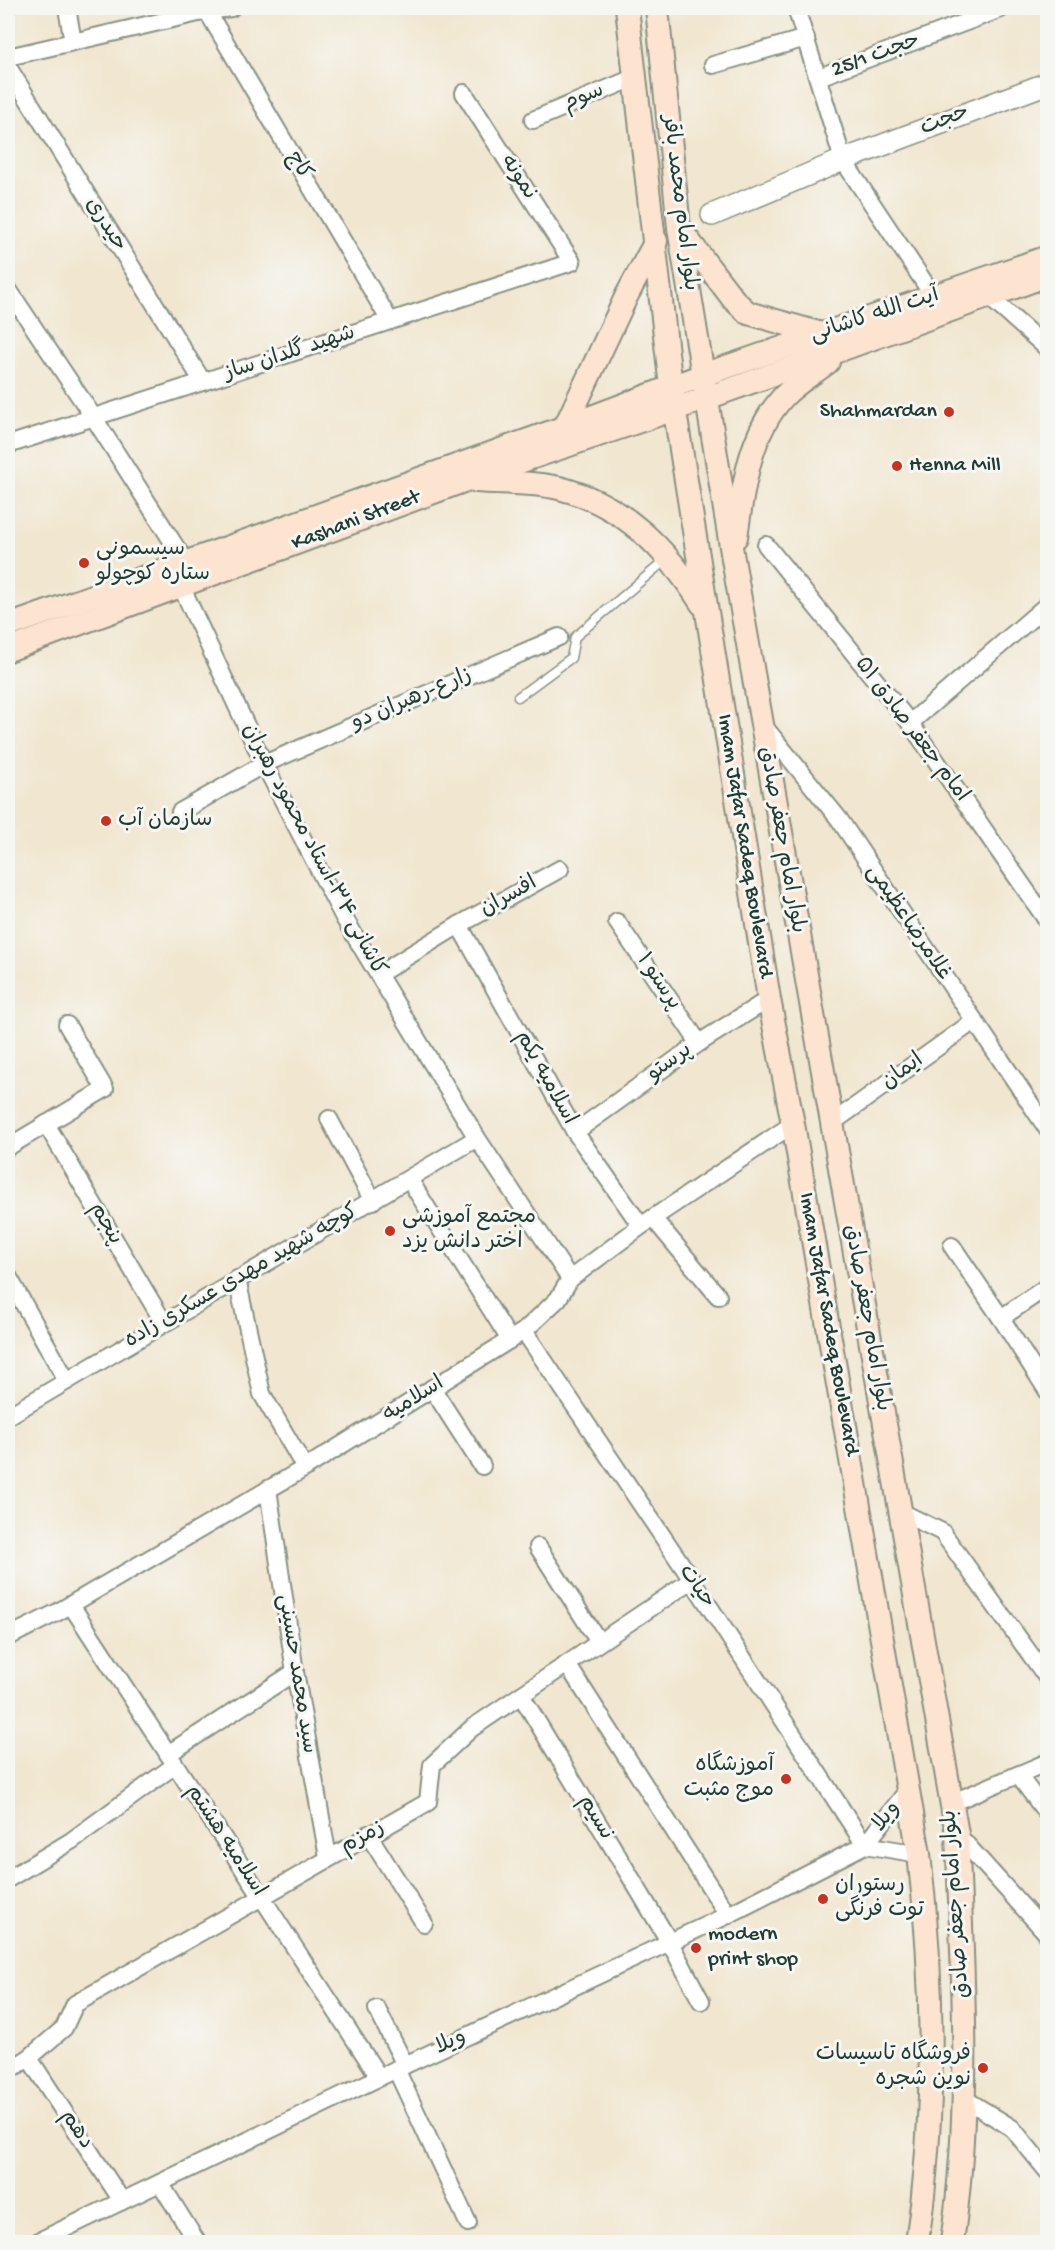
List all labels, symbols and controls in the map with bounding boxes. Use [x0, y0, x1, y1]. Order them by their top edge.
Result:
street label: حجت 25/1 [828, 28, 924, 84]
street label: سوم [560, 78, 609, 119]
street label: حجت [917, 100, 973, 142]
street label: بلوار امام محمد باقر [655, 112, 703, 292]
street label: کاج [279, 147, 317, 185]
street label: نمونه [494, 150, 542, 206]
street label: حیدری [78, 193, 132, 257]
street label: آیت الله کاشانی [807, 281, 944, 349]
street label: شهید گلدان ساز [218, 318, 359, 388]
place label: Shahmardan [820, 399, 938, 425]
marker: Shahmardan [942, 405, 956, 419]
place label: Henna Mill [909, 453, 1001, 479]
marker: Henna Mill [890, 459, 904, 473]
street label: Kashani Street [288, 484, 426, 557]
place label: سیسمونی ستاره کوچولو [95, 537, 210, 588]
marker: سیسمونی ستاره کوچولو [77, 556, 91, 570]
street label: امام جعفر صادق ۵۱ [848, 652, 974, 808]
street label: زارع-رهبران دو [346, 663, 476, 738]
street label: Imam Jafar Sadeq Boulevard [710, 712, 778, 982]
street label: کاشانی ۳۴-استاد محمود رهبران [235, 720, 391, 980]
street label: بلوار امام جعفر صادق [752, 745, 810, 935]
place label: سازمان آب [118, 806, 213, 834]
marker: سازمان آب [99, 814, 113, 828]
street label: غلامرضاعظیمی [860, 860, 956, 986]
street label: افسران [476, 871, 542, 923]
street label: پرستو ۱ [630, 949, 686, 1015]
street label: اسلامیه یکم [509, 1026, 581, 1130]
street label: پرستو [642, 1038, 698, 1089]
street label: ایمان [877, 1048, 929, 1096]
street label: Imam Jafar Sadeq Boulevard [792, 1190, 864, 1460]
street label: پنجم [83, 1198, 127, 1250]
street label: کوچه شهید مهدی عسکری زاده [120, 1199, 364, 1355]
place label: مجتمع آموزشی اختر دانش یزد [402, 1203, 536, 1256]
street label: بلوار امام جعفر صادق [837, 1223, 895, 1413]
marker: مجتمع آموزشی اختر دانش یزد [383, 1224, 397, 1238]
street label: اسلامیه [379, 1371, 449, 1429]
street label: حیات [672, 1560, 720, 1614]
street label: سید محمد حسینی [271, 1593, 321, 1755]
place label: آموزشگاه موج مثبت [683, 1750, 776, 1804]
marker: آموزشگاه موج مثبت [779, 1772, 793, 1786]
street label: اسلامیه هشتم [179, 1780, 271, 1902]
street label: نسیم [572, 1791, 618, 1845]
street label: ویلا [867, 1797, 907, 1837]
street label: بلوار امام جعفر صادق [937, 1809, 977, 1999]
street label: زمزم [336, 1815, 390, 1861]
place label: رستوران توت فرنگی [835, 1873, 924, 1924]
marker: رستوران توت فرنگی [816, 1892, 830, 1906]
place label: modern print shop [707, 1922, 798, 1973]
marker: modern print shop [689, 1941, 703, 1955]
street label: ویلا [431, 2025, 471, 2061]
place label: فروشگاه تاسیسات نوین شجره [816, 2039, 971, 2093]
marker: فروشگاه تاسیسات نوین شجره [976, 2061, 990, 2075]
street label: دهم [54, 2105, 98, 2155]

